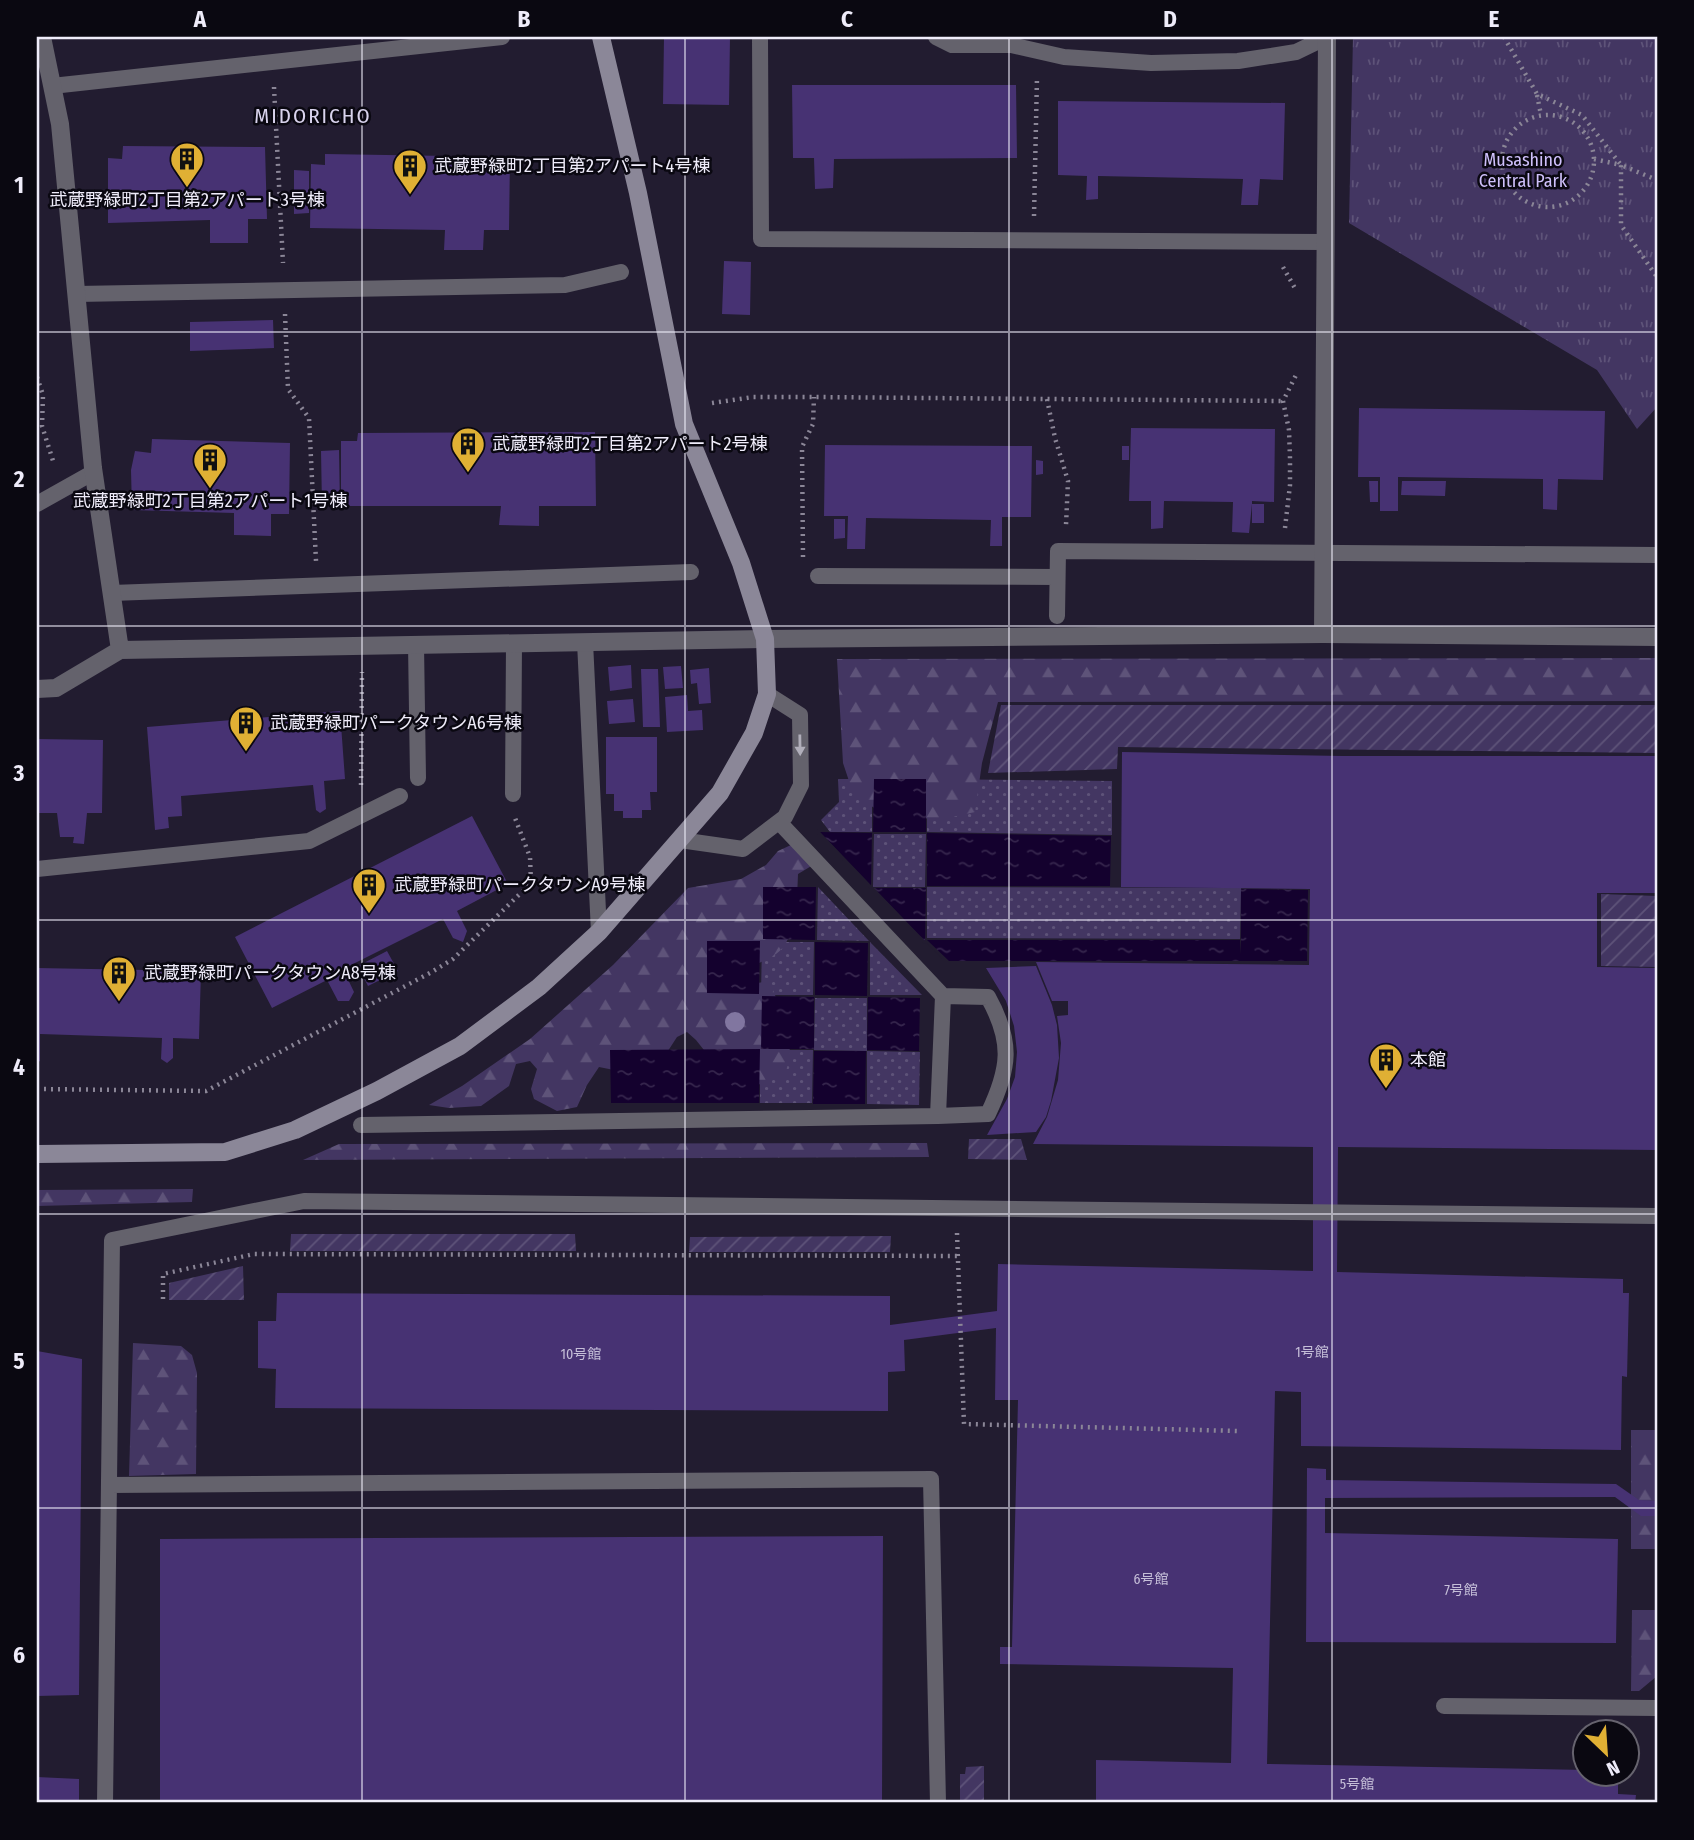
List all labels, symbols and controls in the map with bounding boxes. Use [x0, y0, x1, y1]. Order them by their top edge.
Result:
text: A [193, 5, 207, 33]
text: B [518, 5, 531, 33]
text: C [841, 5, 853, 33]
text: D [1163, 5, 1177, 33]
text: E [1489, 5, 1500, 33]
district label: MIDORICHO [254, 103, 372, 129]
building icon: 武蔵野緑町2丁目第2アパート3号棟 [168, 140, 206, 189]
building icon: 武蔵野緑町2丁目第2アパート4号棟 [391, 147, 429, 196]
park label: Musashino Central Park [1479, 149, 1568, 192]
place label: 武蔵野緑町2丁目第2アパート4号棟 [434, 155, 710, 177]
text: 1 [14, 171, 24, 199]
place label: 武蔵野緑町2丁目第2アパート3号棟 [49, 189, 325, 211]
building icon: 武蔵野緑町2丁目第2アパート2号棟 [449, 425, 487, 474]
place label: 武蔵野緑町2丁目第2アパート2号棟 [492, 433, 767, 455]
building icon: 武蔵野緑町2丁目第2アパート1号棟 [191, 441, 229, 490]
text: 2 [13, 465, 25, 493]
place label: 武蔵野緑町2丁目第2アパート1号棟 [73, 490, 347, 512]
building icon: 武蔵野緑町パークタウンA6号棟 [227, 704, 265, 753]
place label: 武蔵野緑町パークタウンA6号棟 [270, 712, 522, 734]
one-way arrow [794, 734, 806, 756]
text: 3 [13, 759, 25, 787]
building icon: 武蔵野緑町パークタウンA9号棟 [350, 866, 388, 915]
place label: 武蔵野緑町パークタウンA9号棟 [394, 874, 645, 896]
building icon: 武蔵野緑町パークタウンA8号棟 [100, 954, 138, 1003]
place label: 武蔵野緑町パークタウンA8号棟 [144, 962, 396, 984]
building icon: 本館 [1367, 1041, 1405, 1090]
place label: 本館 [1410, 1049, 1446, 1071]
text: 4 [13, 1053, 25, 1081]
house number: 1号館 [1295, 1344, 1329, 1361]
house number: 10号館 [561, 1346, 601, 1363]
text: 5 [13, 1347, 25, 1375]
house number: 6号館 [1134, 1571, 1168, 1588]
house number: 7号館 [1444, 1582, 1478, 1599]
text: 6 [13, 1641, 25, 1669]
north arrow [1572, 1717, 1642, 1787]
text: N [1603, 1755, 1623, 1781]
house number: 5号館 [1340, 1776, 1374, 1793]

